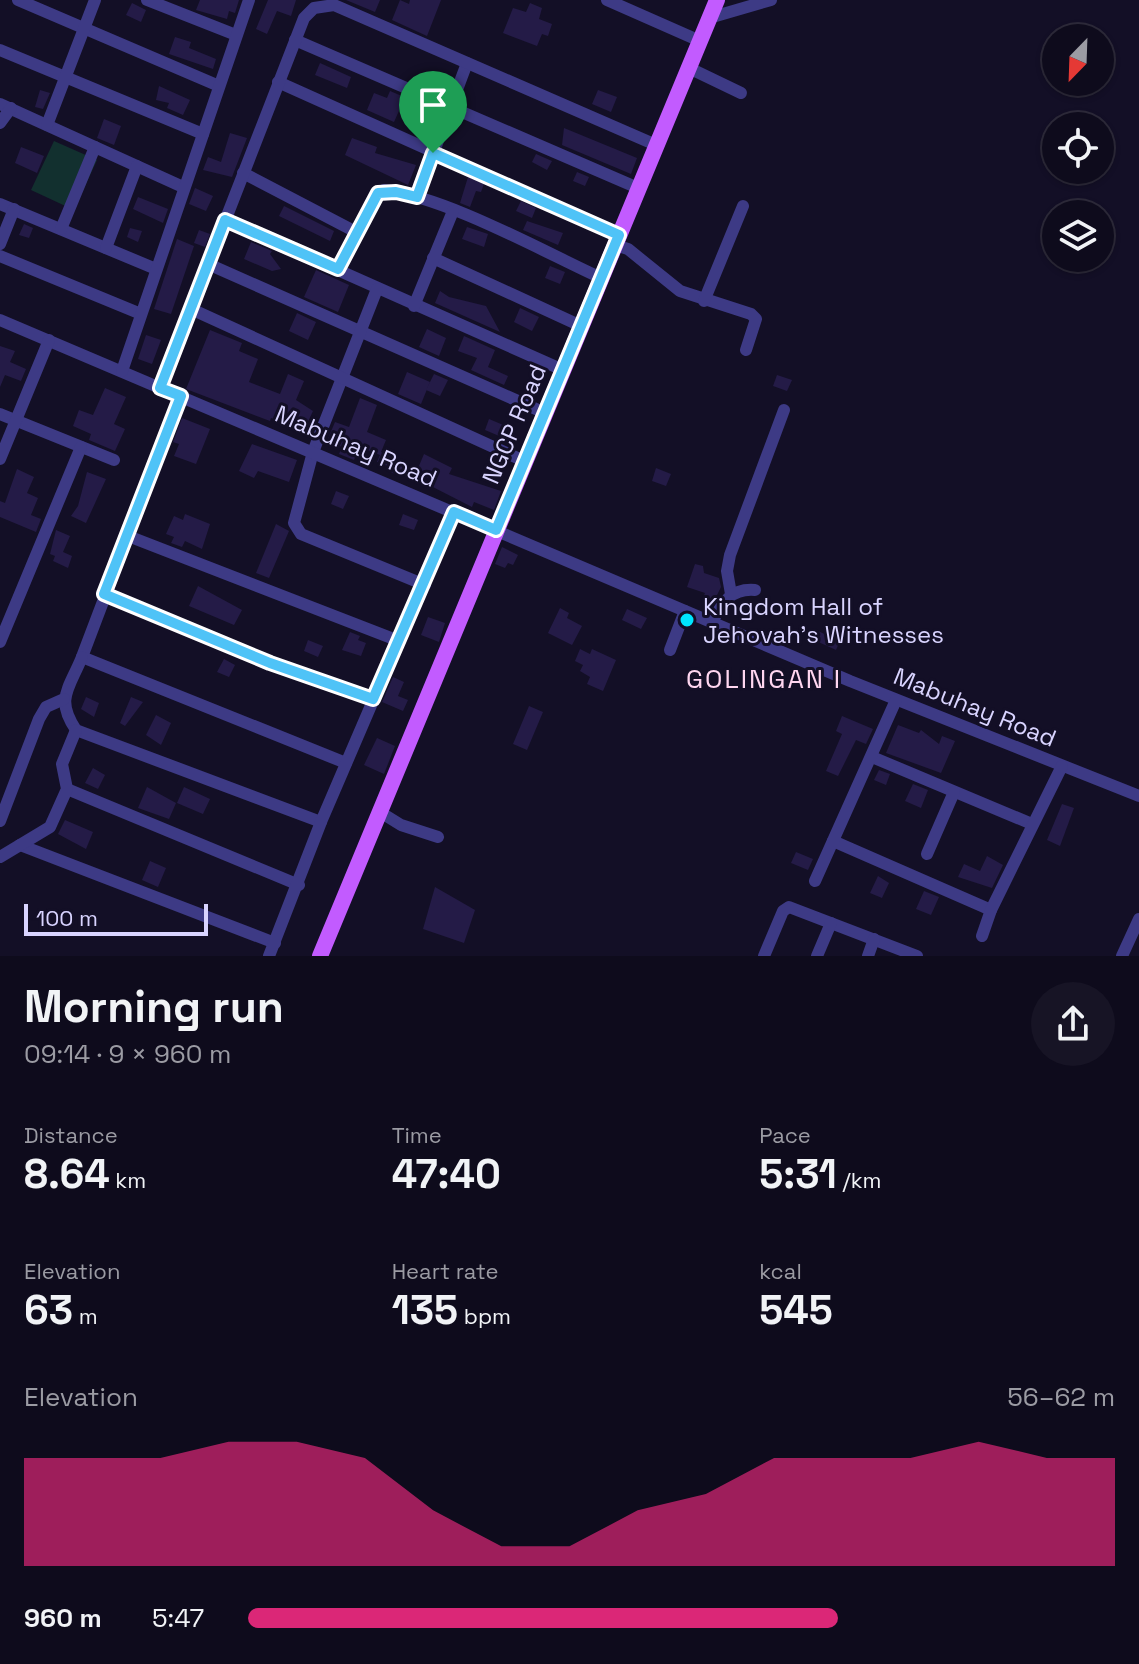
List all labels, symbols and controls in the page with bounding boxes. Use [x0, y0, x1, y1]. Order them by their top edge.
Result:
north arrow [1042, 24, 1114, 96]
map controls [1042, 24, 1114, 272]
pin [399, 71, 467, 153]
icon: arrive [411, 83, 455, 127]
button: locate [1042, 112, 1114, 184]
button: layers [1042, 200, 1114, 272]
street label: NGCP Road [475, 360, 553, 488]
street label: Mabuhay Road [270, 398, 442, 494]
place label: Kingdom Hall of Jehovah's Witnesses [703, 591, 944, 650]
marker: Kingdom Hall of Jehovah's Witnesses [678, 611, 696, 629]
street label: Mabuhay Road [889, 660, 1061, 754]
district label: GOLINGAN I [686, 662, 842, 696]
scale bar [24, 900, 208, 936]
text: 100 m [36, 904, 98, 932]
text: Morning run [24, 979, 284, 1035]
button: share [1031, 982, 1115, 1066]
text: 09:14 · 9 × 960 m [24, 1037, 231, 1071]
text: Distance [24, 1121, 118, 1149]
text: Time [392, 1121, 442, 1149]
text: Pace [759, 1121, 811, 1149]
text: 8.64 [24, 1149, 110, 1200]
text: 47:40 [392, 1149, 501, 1200]
text: 5:31 [759, 1149, 837, 1200]
text: km [110, 1166, 146, 1194]
text: /km [837, 1166, 882, 1194]
text: Elevation [24, 1257, 120, 1285]
text: Heart rate [392, 1257, 498, 1285]
text: kcal [759, 1257, 802, 1285]
text: 63 [24, 1285, 73, 1336]
text: 135 [392, 1285, 458, 1336]
text: 545 [759, 1285, 833, 1336]
text: m [73, 1302, 98, 1330]
text: bpm [458, 1302, 511, 1330]
text: Elevation [24, 1380, 138, 1414]
text: 56–62 m [1007, 1380, 1115, 1414]
text: 960 m [24, 1601, 102, 1635]
text: 5:47 [152, 1601, 204, 1635]

